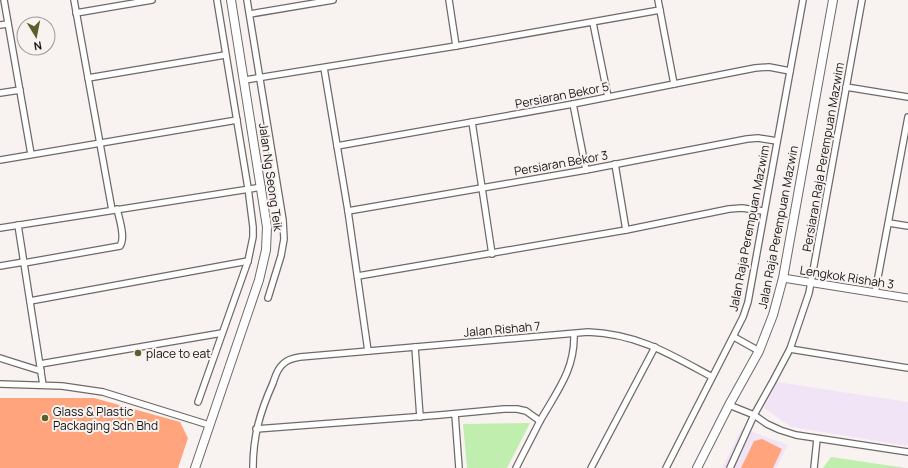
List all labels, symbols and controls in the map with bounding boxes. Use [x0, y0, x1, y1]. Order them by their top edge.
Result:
north arrow [16, 16, 56, 56]
text: N [33, 38, 43, 54]
street label: Persiaran Raja Perempuan Mazwim [798, 61, 848, 253]
street label: Persiaran Bekor 5 [514, 78, 610, 112]
street label: Jalan Ng Seong Teik [255, 122, 287, 233]
street label: Jalan Raja Perempuan Mazwim [725, 144, 773, 312]
street label: Jalan Raja Perempuan Mazwin [754, 144, 802, 310]
street label: Persiaran Bekor 3 [513, 146, 609, 180]
street label: Lengkok Rishah 3 [799, 261, 895, 293]
street label: Jalan Rishah 7 [463, 317, 541, 341]
place label: place to eat [146, 345, 211, 362]
marker: place to eat [133, 348, 143, 358]
place label: Glass & Plastic Packaging Sdn Bhd [53, 403, 158, 434]
marker: Glass & Plastic Packaging Sdn Bhd [40, 413, 50, 423]

